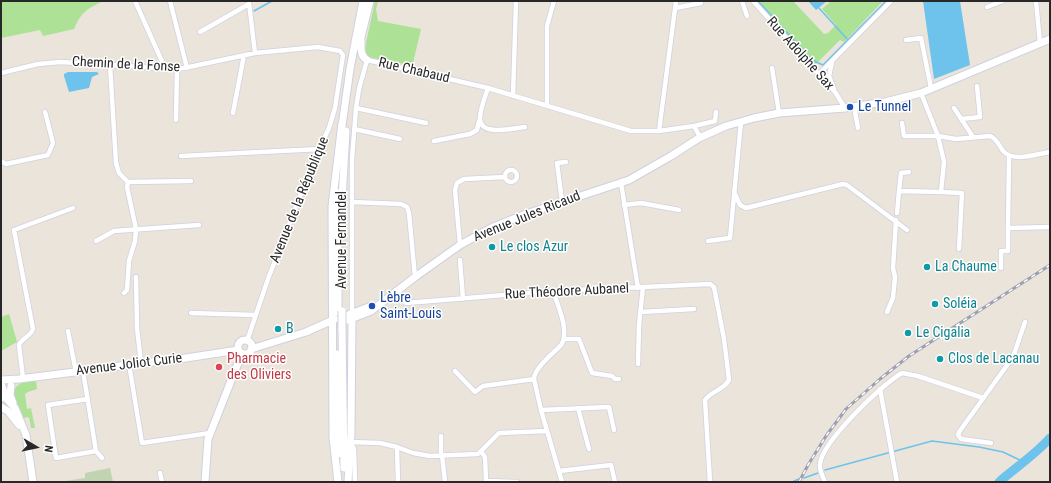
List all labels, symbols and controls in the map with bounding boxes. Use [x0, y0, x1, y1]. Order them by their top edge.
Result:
street label: Rue Adolphe Sax [763, 14, 837, 94]
street label: Chemin de la Fonse [72, 54, 180, 76]
street label: Rue Chabaud [377, 55, 451, 87]
place label: Le Tunnel [858, 99, 911, 115]
marker: Le Tunnel [845, 102, 855, 112]
street label: Avenue de la République [267, 134, 333, 266]
street label: Avenue Jules Ricaud [471, 188, 583, 246]
street label: Avenue Fernandel [334, 191, 350, 289]
place label: Le clos Azur [500, 239, 568, 255]
marker: Le clos Azur [487, 242, 497, 252]
place label: La Chaume [935, 259, 997, 275]
marker: La Chaume [922, 262, 932, 272]
street label: Rue Théodore Aubanel [504, 280, 630, 304]
place label: Lèbre Saint-Louis [380, 290, 442, 322]
place label: Soléia [943, 296, 977, 312]
marker: Soléia [930, 299, 940, 309]
marker: Lèbre Saint-Louis [367, 301, 377, 311]
place label: B [286, 321, 294, 337]
marker: B [273, 324, 283, 334]
place label: Le Cigalia [916, 325, 970, 341]
marker: Le Cigalia [903, 328, 913, 338]
street label: Avenue Joliot Curie [75, 350, 183, 380]
place label: Pharmacie des Oliviers [227, 351, 291, 384]
place label: Clos de Lacanau [948, 351, 1039, 367]
marker: Clos de Lacanau [935, 354, 945, 364]
marker: Pharmacie des Oliviers [214, 362, 224, 372]
north arrow [16, 427, 56, 467]
text: N [41, 445, 55, 453]

